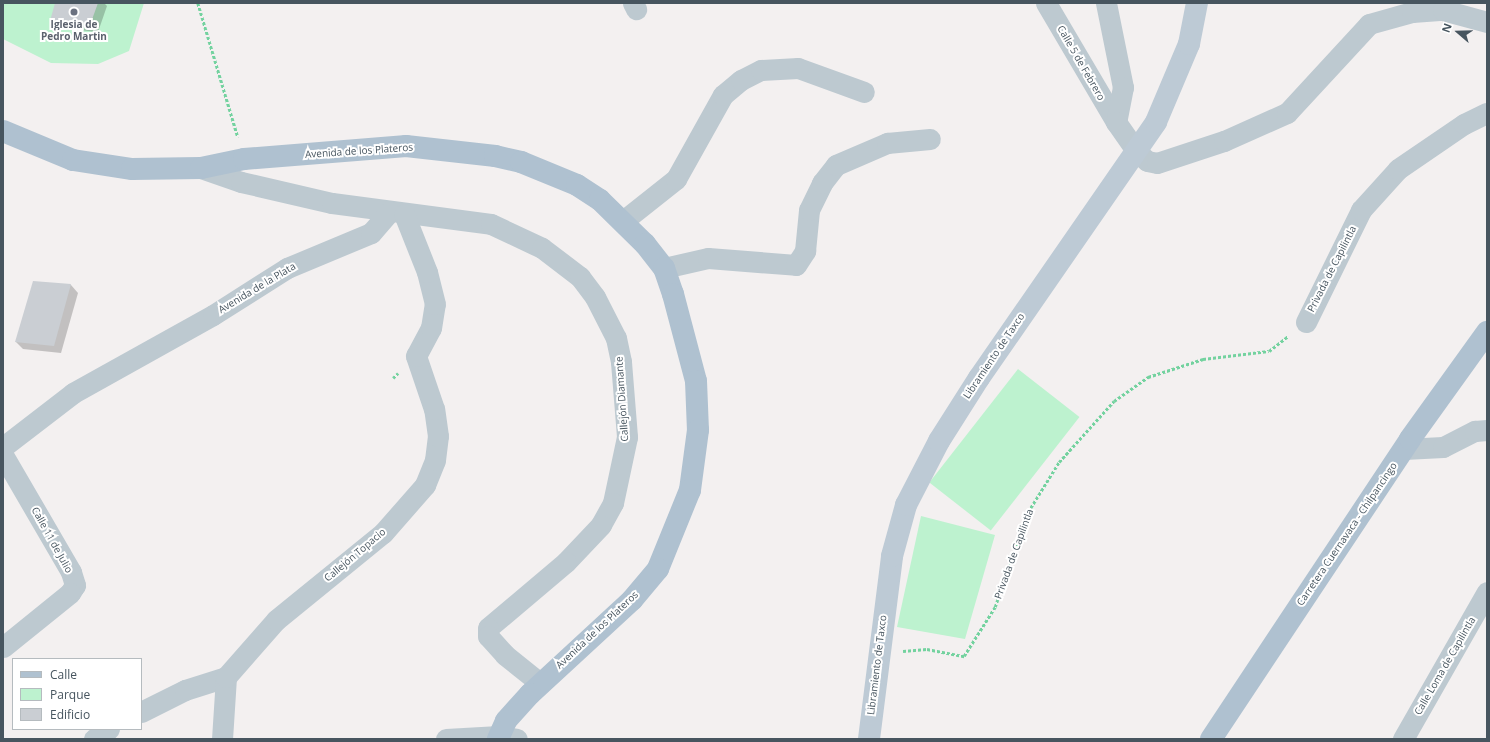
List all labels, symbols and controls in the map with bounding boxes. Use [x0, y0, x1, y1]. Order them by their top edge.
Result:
marker: Iglesia de Pedro Martin [69, 7, 79, 17]
north arrow [1438, 12, 1478, 52]
place label: Iglesia de Pedro Martin [41, 18, 107, 42]
text: N [1438, 21, 1455, 35]
street label: Calle 5 de Febrero [1055, 23, 1107, 103]
street label: Avenida de los Plateros [305, 141, 413, 161]
street label: Privada de Capilintla [1305, 224, 1359, 314]
street label: Avenida de la Plata [216, 260, 298, 316]
street label: Libramiento de Taxco [961, 311, 1027, 401]
street label: Callejón Diamante [613, 356, 631, 442]
street label: Carretera Cuernavaca - Chilpancingo [1294, 460, 1400, 608]
street label: Calle 11 de Julio [29, 505, 75, 575]
street label: Privada de Capilintla [992, 507, 1036, 601]
street label: Callejón Topacio [322, 526, 388, 584]
street label: Avenida de los Plateros [553, 589, 641, 671]
street label: Libramiento de Taxco [865, 614, 889, 716]
street label: Calle Loma de Capilintla [1412, 615, 1478, 717]
legend [12, 658, 142, 730]
text: Calle [50, 666, 77, 683]
text: Parque [50, 686, 90, 703]
text: Edificio [50, 706, 90, 723]

